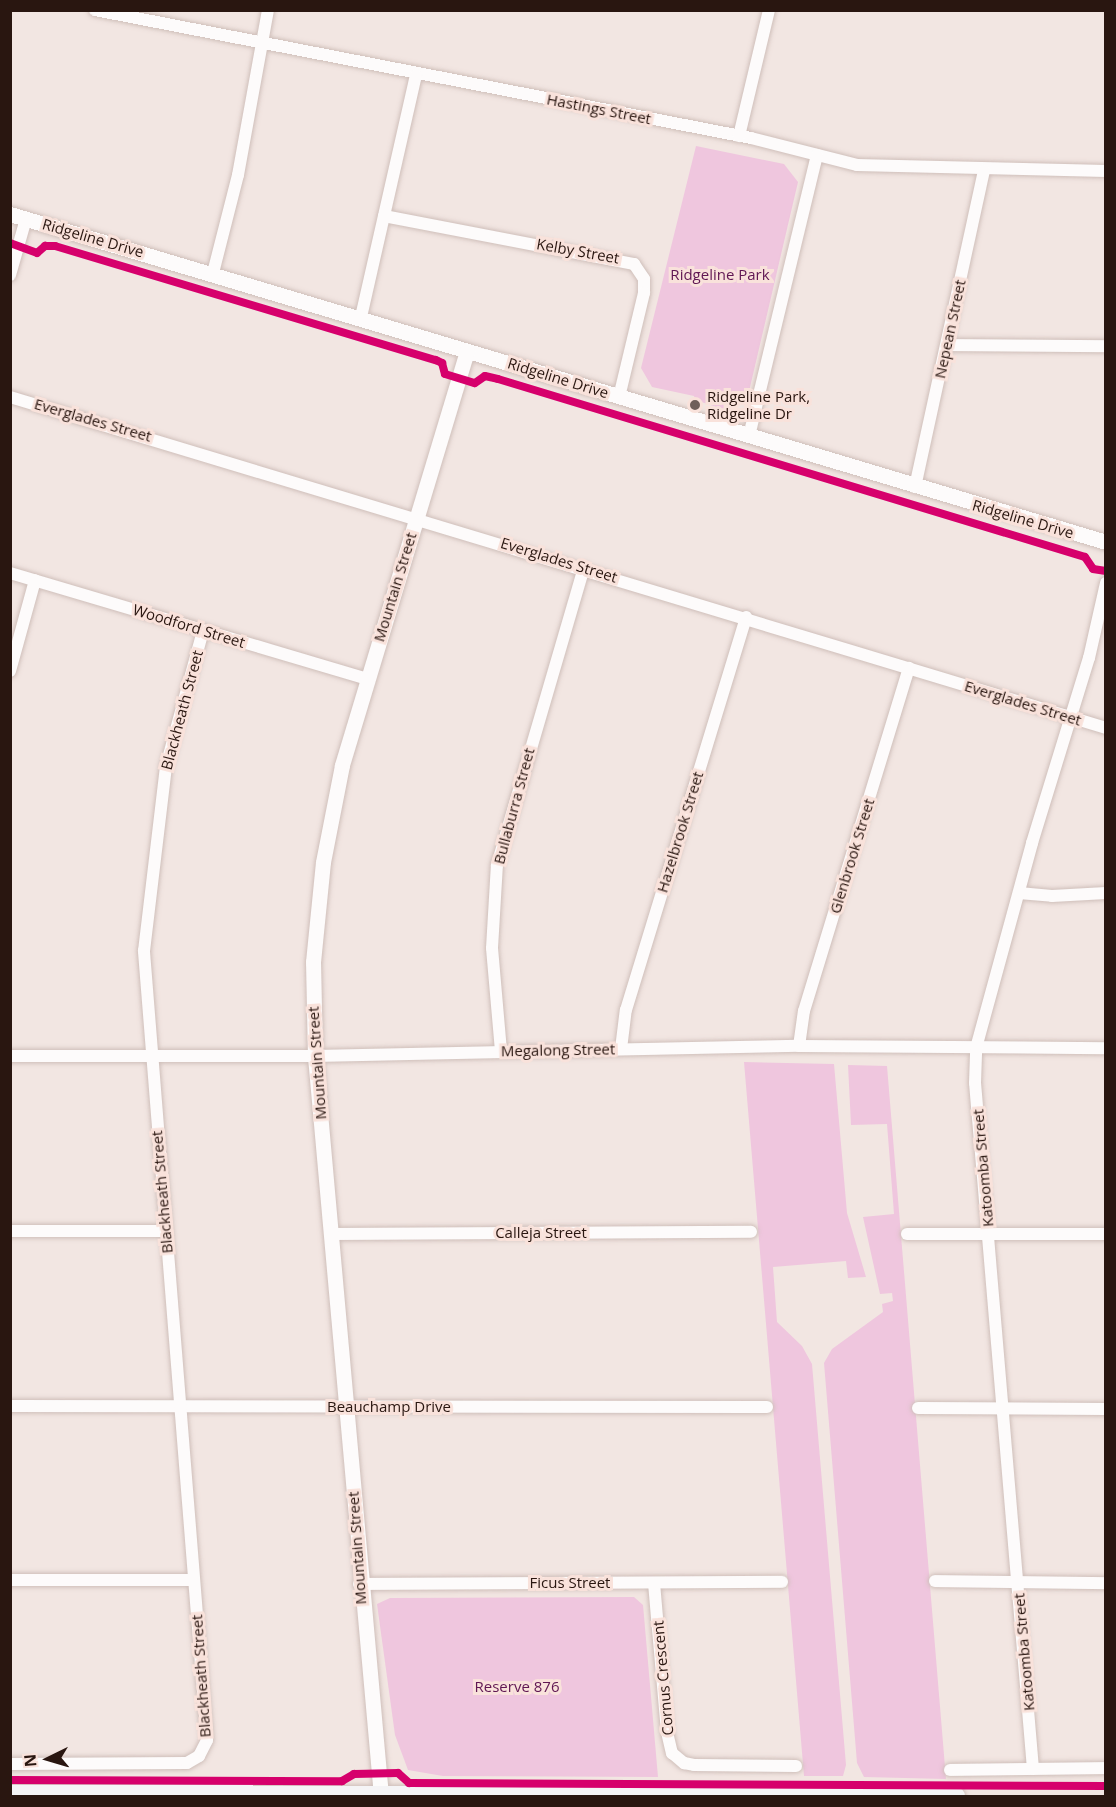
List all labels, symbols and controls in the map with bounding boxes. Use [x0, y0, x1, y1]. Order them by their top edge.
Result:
street label: Hastings Street [545, 90, 653, 128]
street label: Ridgeline Drive [40, 215, 146, 261]
street label: Kelby Street [535, 235, 621, 267]
park label: Ridgeline Park [670, 266, 770, 284]
street label: Nepean Street [931, 278, 969, 380]
street label: Ridgeline Drive [505, 354, 611, 402]
place label: Ridgeline Park, Ridgeline Dr [707, 387, 810, 422]
street label: Everglades Street [32, 395, 154, 445]
marker: Ridgeline Park, Ridgeline Dr [688, 398, 702, 412]
street label: Ridgeline Drive [970, 496, 1076, 542]
street label: Mountain Street [370, 530, 420, 644]
street label: Everglades Street [498, 534, 620, 586]
street label: Woodford Street [131, 600, 247, 652]
street label: Blackheath Street [157, 648, 207, 772]
street label: Everglades Street [962, 677, 1084, 729]
street label: Bullaburra Street [490, 746, 538, 866]
street label: Hazelbrook Street [653, 769, 707, 895]
street label: Glenbrook Street [826, 796, 878, 916]
street label: Mountain Street [304, 1006, 330, 1120]
street label: Megalong Street [501, 1040, 615, 1060]
street label: Katoomba Street [969, 1108, 997, 1228]
street label: Blackheath Street [148, 1130, 176, 1254]
street label: Calleja Street [495, 1224, 587, 1242]
street label: Beauchamp Drive [327, 1398, 451, 1416]
street label: Mountain Street [344, 1491, 370, 1605]
street label: Ficus Street [530, 1574, 610, 1592]
street label: Katoomba Street [1010, 1592, 1038, 1712]
street label: Blackheath Street [188, 1614, 214, 1738]
street label: Cornus Crescent [649, 1620, 677, 1736]
park label: Reserve 876 [475, 1678, 559, 1696]
north arrow [18, 1729, 78, 1789]
text: N [19, 1753, 42, 1768]

